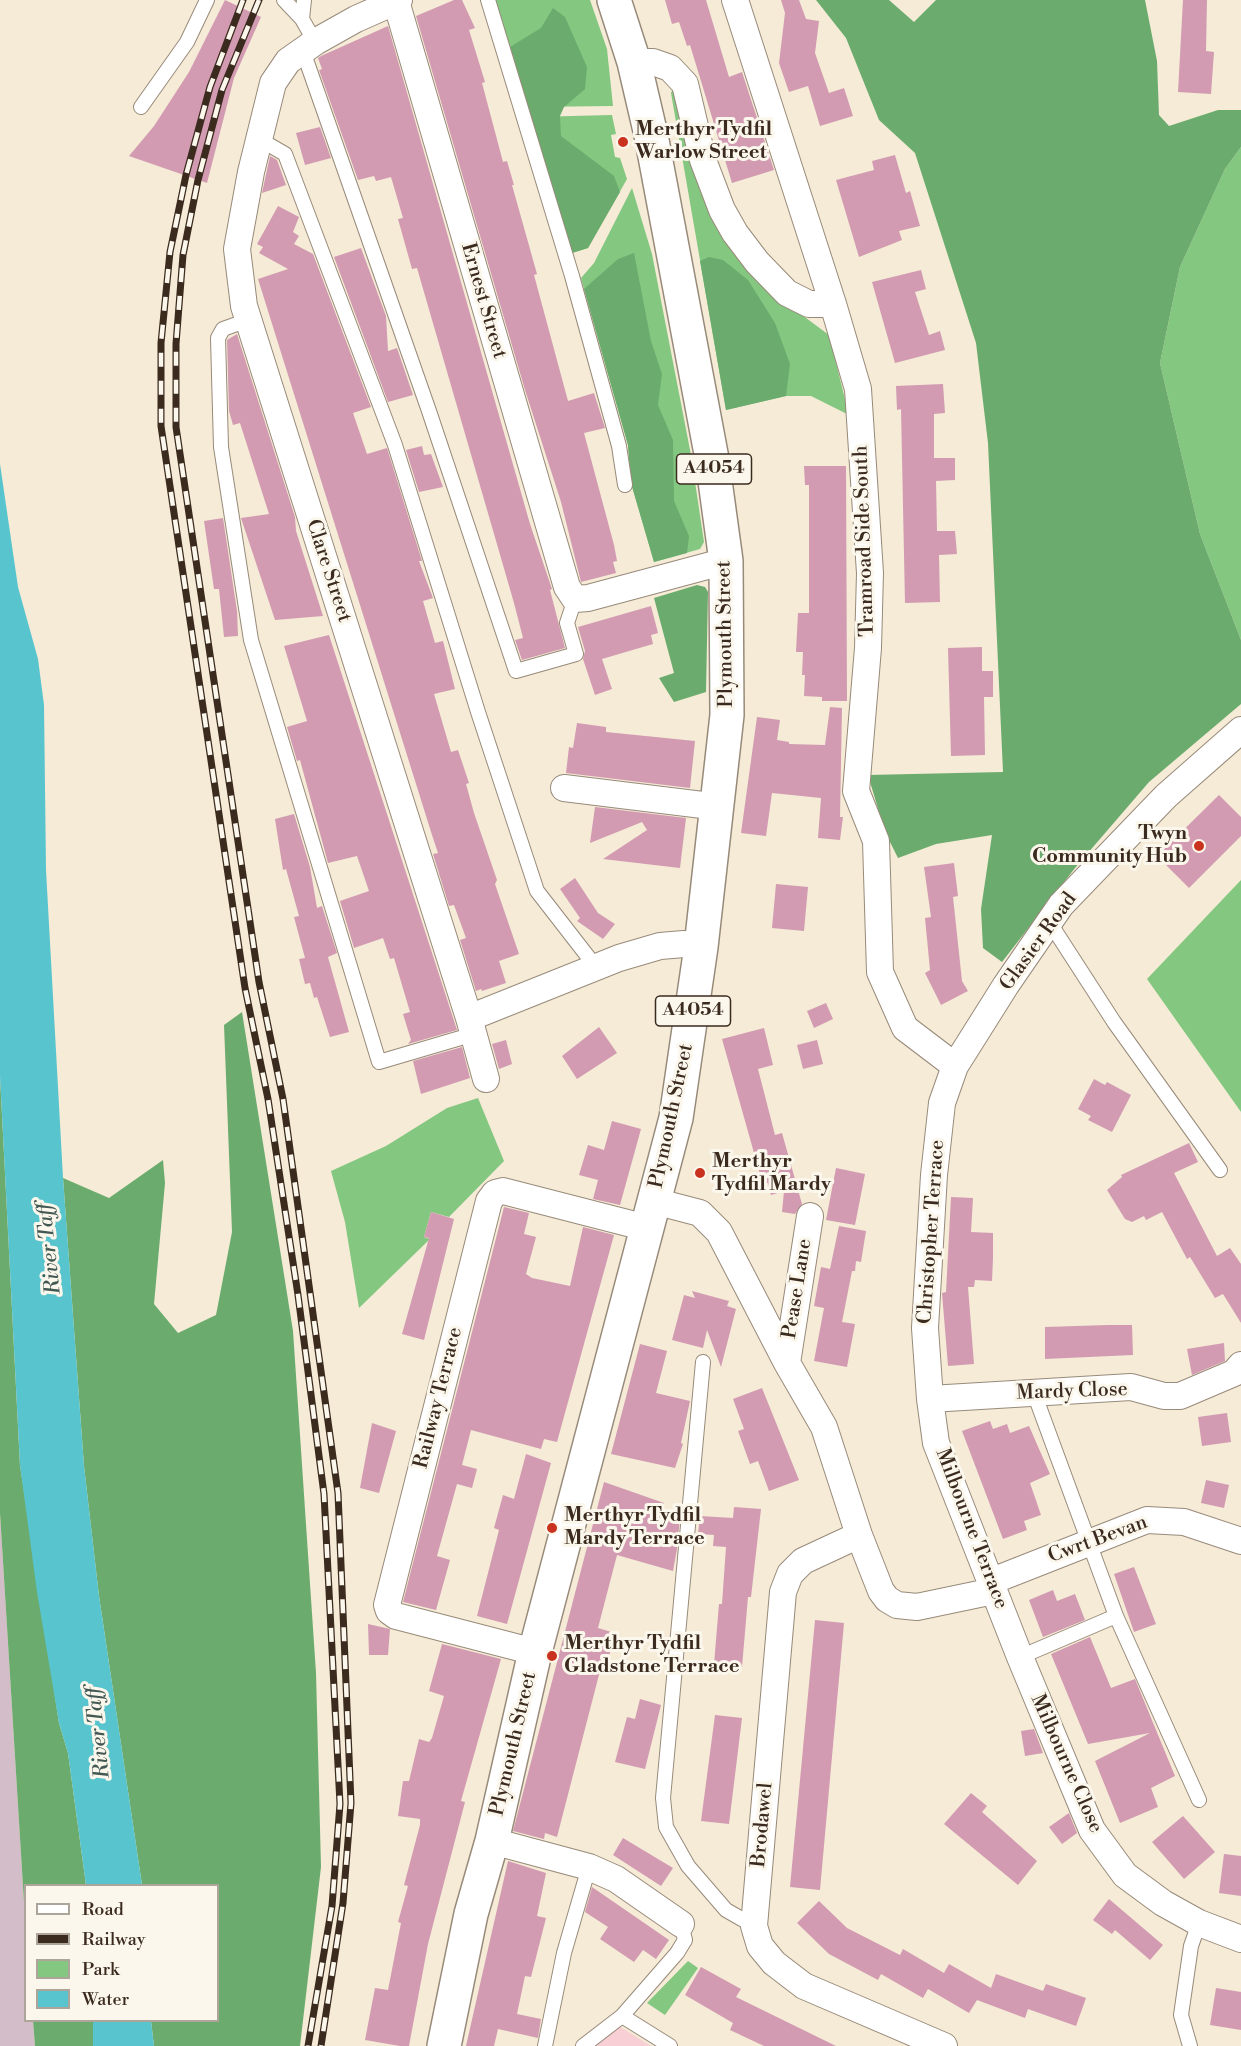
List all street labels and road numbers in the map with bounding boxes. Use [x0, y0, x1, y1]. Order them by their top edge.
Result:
street label: Ernest Street [455, 240, 511, 362]
street label: Tramroad Side South [850, 445, 880, 637]
road number: A4054 [676, 454, 752, 484]
street label: Clare Street [300, 517, 356, 625]
street label: Plymouth Street [713, 560, 739, 708]
street label: Glasier Road [995, 888, 1083, 996]
road number: A4054 [656, 996, 730, 1026]
street label: Plymouth Street [645, 1041, 699, 1191]
street label: Christopher Terrace [914, 1139, 950, 1325]
street label: Pease Lane [778, 1237, 818, 1341]
street label: Railway Terrace [410, 1325, 468, 1471]
street label: Mardy Close [1016, 1378, 1128, 1406]
street label: Milbourne Terrace [929, 1446, 1013, 1612]
street label: Cwrt Bevan [1045, 1511, 1151, 1569]
street label: Plymouth Street [486, 1670, 542, 1818]
street label: Milbourne Close [1025, 1691, 1107, 1837]
street label: Brodawel [747, 1782, 779, 1868]

